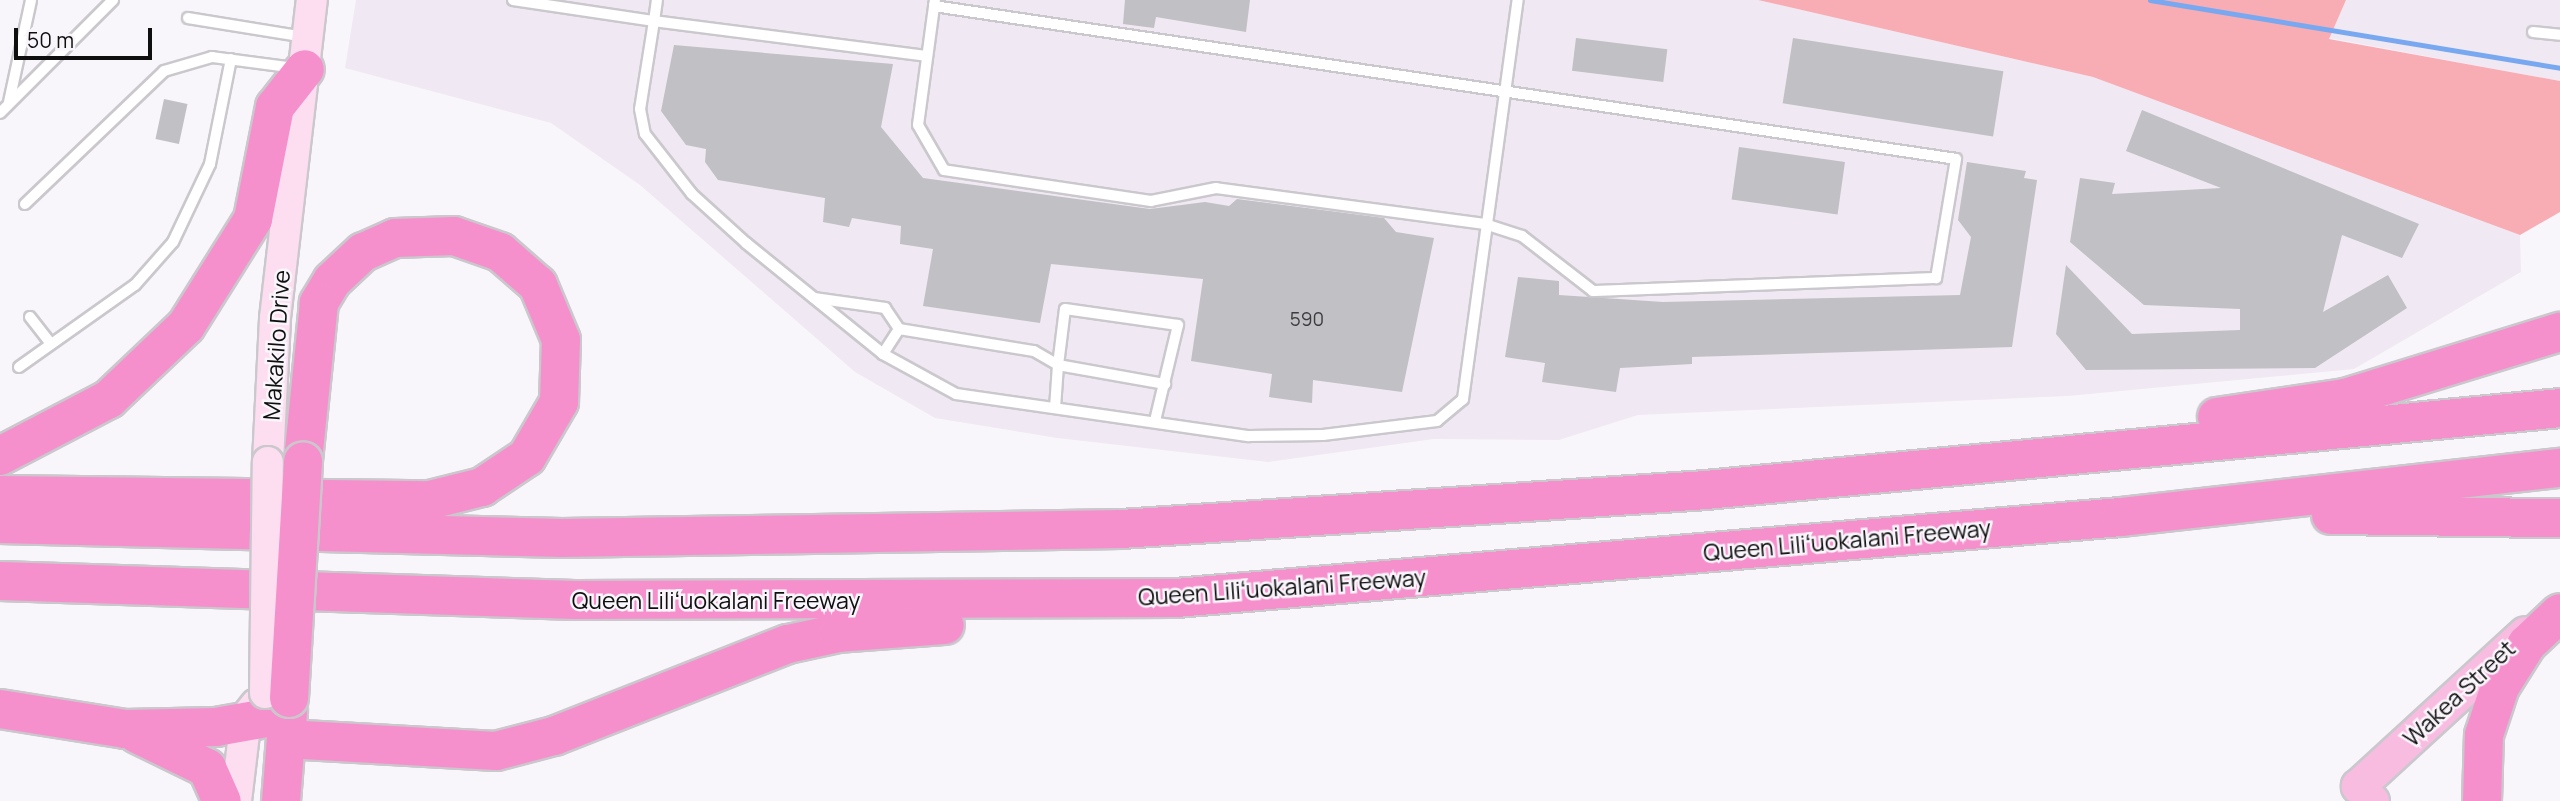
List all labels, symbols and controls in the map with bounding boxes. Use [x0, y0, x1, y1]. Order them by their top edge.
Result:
scale bar [18, 14, 156, 58]
text: 50 m [27, 26, 74, 54]
street label: Makakilo Drive [257, 269, 295, 421]
house number: 590 [1290, 309, 1324, 331]
street label: Queen Liliʻuokalani Freeway [1702, 514, 1992, 566]
street label: Queen Liliʻuokalani Freeway [1137, 563, 1427, 611]
street label: Queen Liliʻuokalani Freeway [572, 586, 860, 614]
street label: Wakea Street [2397, 634, 2521, 752]

